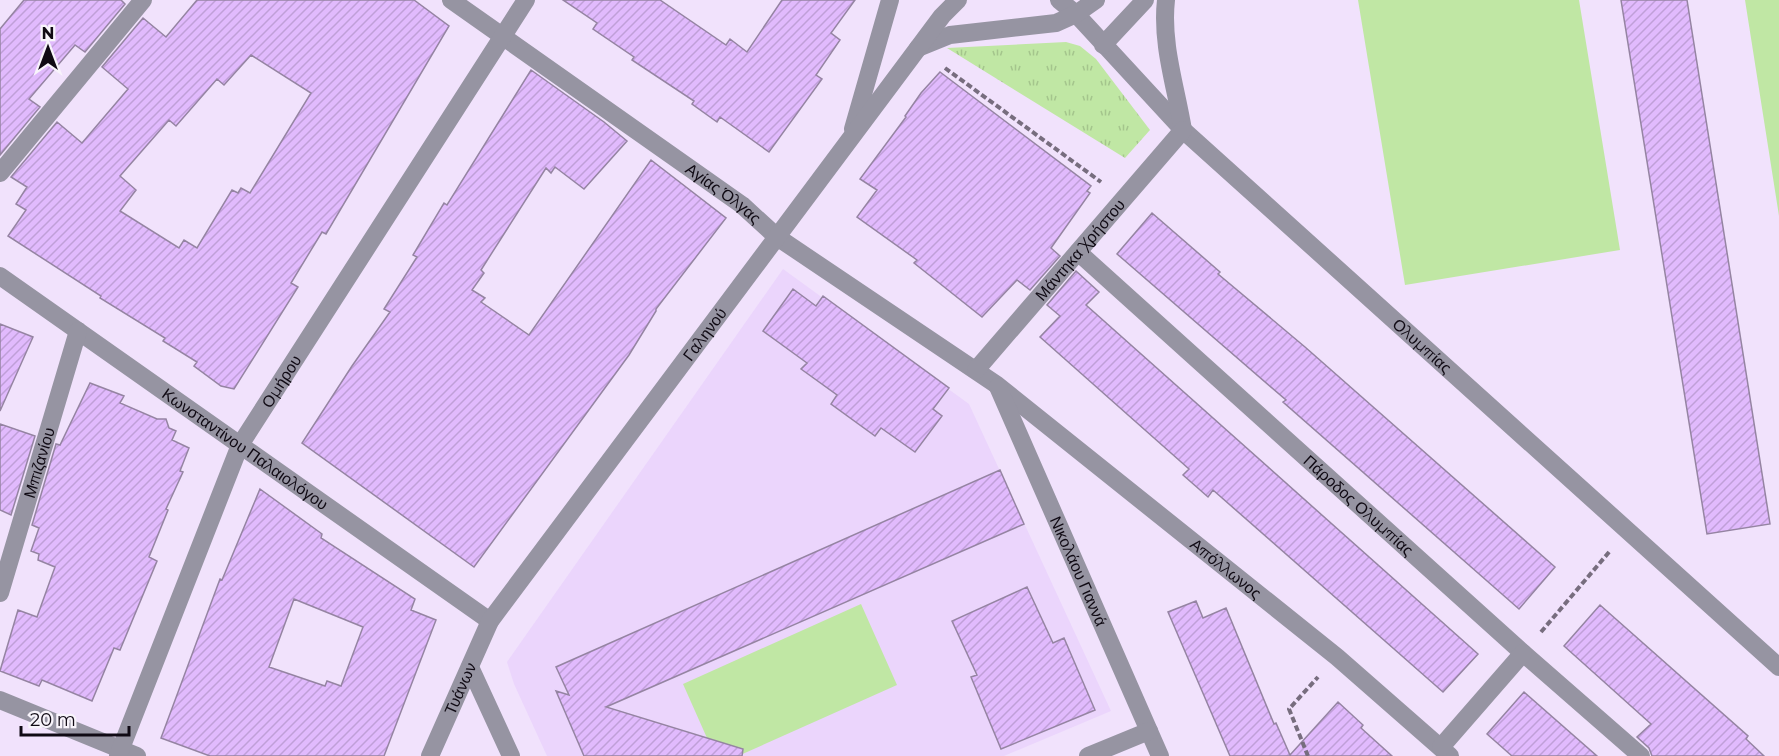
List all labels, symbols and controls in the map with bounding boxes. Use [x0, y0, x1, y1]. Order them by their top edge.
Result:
north arrow [18, 18, 78, 78]
text: N [42, 24, 54, 43]
street label: Αγίας Όλγας [682, 159, 765, 227]
street label: Μάντηκα Χρήστου [1031, 195, 1129, 304]
street label: Γαληνού [678, 304, 730, 364]
street label: Ολυμπίας [1389, 314, 1456, 377]
street label: Ομήρου [257, 351, 305, 411]
street label: Κωνσταντίνου Παλαιολόγου [159, 384, 332, 514]
street label: Μπιζανίου [19, 425, 58, 500]
street label: Πάροδος Ολυμπίας [1300, 451, 1418, 560]
street label: Νικολάου Γιαννά [1046, 513, 1111, 629]
street label: Απόλλωνος [1187, 534, 1266, 603]
street label: Τυάνων [440, 659, 480, 717]
scale bar [21, 699, 129, 737]
text: 20 m [30, 709, 76, 731]

